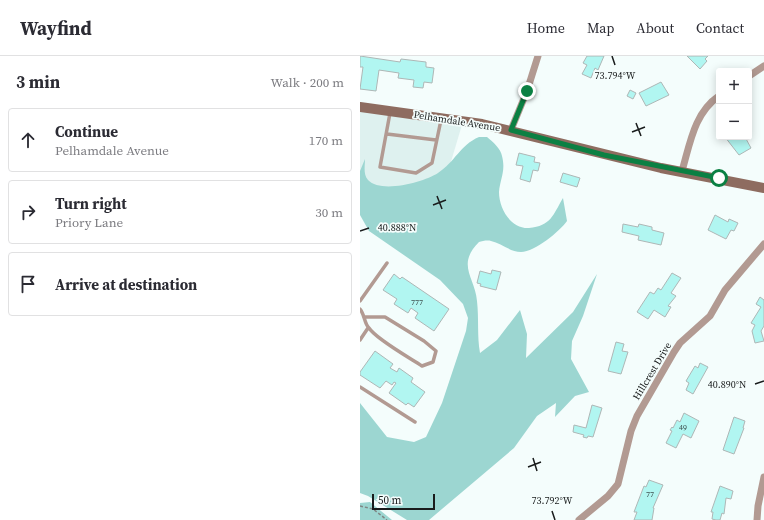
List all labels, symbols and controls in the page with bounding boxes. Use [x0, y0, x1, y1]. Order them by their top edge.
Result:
text: Wayfind [20, 15, 92, 41]
text: Home [527, 18, 565, 38]
text: Map [587, 18, 614, 38]
text: About [636, 18, 674, 38]
text: Contact [696, 18, 744, 38]
map controls [716, 68, 752, 140]
button: + [716, 68, 752, 104]
text: 73.794°W [595, 69, 636, 82]
text: 3 min [16, 70, 60, 94]
text: Walk · 200 m [271, 74, 344, 91]
route end [518, 82, 536, 100]
button: − [716, 104, 752, 140]
street label: Pelhamdale Avenue [413, 108, 501, 134]
text: Continue [55, 121, 118, 142]
icon: ahead [17, 129, 39, 151]
text: 170 m [309, 132, 343, 149]
text: Pelhamdale Avenue [55, 142, 169, 159]
route start [710, 169, 728, 187]
text: Turn right [55, 193, 127, 214]
icon: right [17, 201, 39, 223]
text: 30 m [315, 204, 343, 221]
text: Priory Lane [55, 214, 123, 231]
text: 40.888°N [378, 221, 416, 234]
icon: arrive [17, 273, 39, 295]
text: Arrive at destination [55, 274, 197, 295]
house number: 777 [411, 297, 423, 308]
street label: Hillcrest Drive [630, 340, 674, 402]
text: 40.890°N [708, 378, 746, 391]
house number: 49 [679, 422, 687, 433]
house number: 77 [646, 489, 654, 500]
scale bar [372, 492, 435, 511]
text: 50 m [378, 493, 401, 508]
text: 73.792°W [532, 494, 573, 507]

